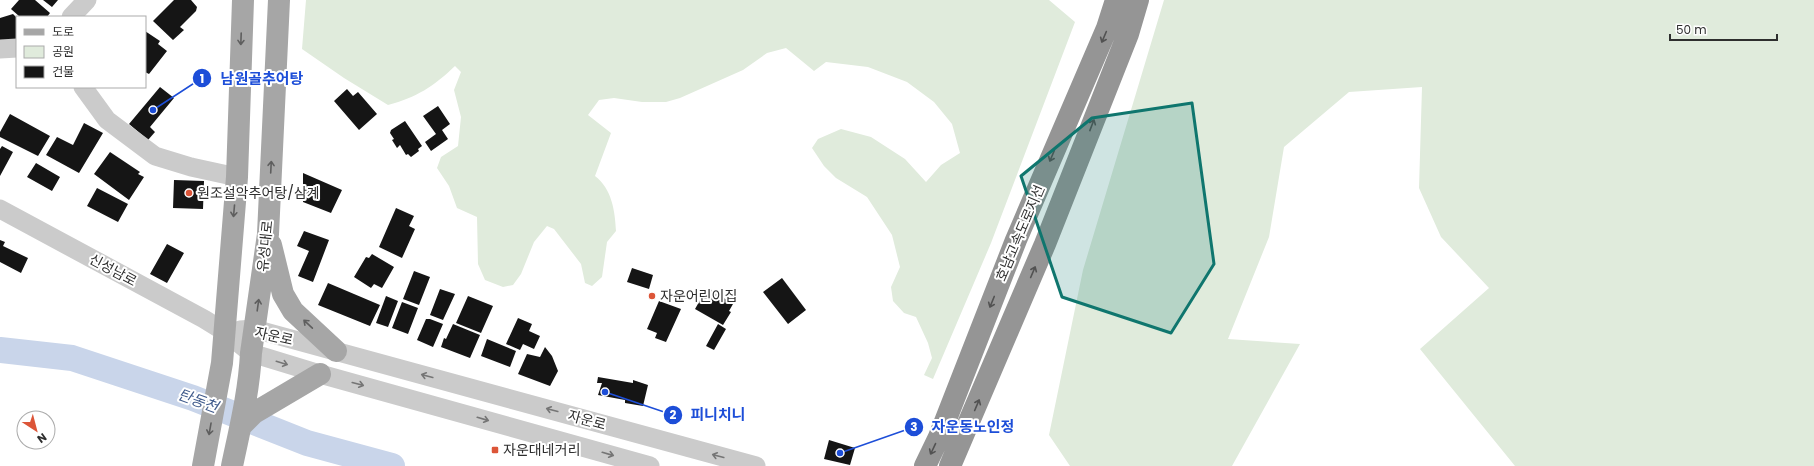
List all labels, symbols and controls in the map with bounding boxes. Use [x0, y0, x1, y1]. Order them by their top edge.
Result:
legend [16, 16, 146, 88]
scale bar [1670, 16, 1777, 42]
text: 50 m [1676, 21, 1707, 38]
text: 도로 [52, 23, 74, 40]
one-way arrow [1099, 31, 1107, 43]
one-way arrow [237, 32, 245, 45]
text: 공원 [52, 43, 74, 60]
text: 건물 [52, 63, 74, 80]
callout: 남원골추어탕 [192, 65, 311, 92]
text: 남원골추어탕 [221, 68, 304, 89]
text: 1 [200, 70, 204, 87]
one-way arrow [1088, 120, 1096, 132]
one-way arrow [1048, 150, 1056, 162]
one-way arrow [267, 161, 274, 174]
street label: 호남고속도로지선 [991, 182, 1049, 284]
place label: 원조설악추어탕/삼계 [197, 183, 320, 203]
marker: 원조설악추어탕/삼계 [184, 188, 194, 198]
one-way arrow [230, 204, 237, 217]
street label: 유성대로 [252, 219, 278, 273]
street label: 신성남로 [86, 249, 141, 291]
one-way arrow [1030, 267, 1037, 279]
place label: 자운어린이집 [660, 286, 737, 306]
marker: 자운어린이집 [647, 291, 657, 301]
one-way arrow [987, 296, 995, 308]
one-way arrow [254, 299, 262, 312]
one-way arrow [302, 320, 313, 329]
street label: 자운로 [253, 322, 295, 350]
one-way arrow [276, 360, 289, 367]
one-way arrow [420, 372, 433, 379]
one-way arrow [351, 381, 364, 389]
water label: 탄동천 [175, 384, 223, 418]
one-way arrow [973, 399, 981, 411]
callout: 피니치니 [663, 401, 754, 428]
text: 피니치니 [690, 404, 746, 425]
street label: 자운로 [566, 405, 608, 435]
one-way arrow [546, 406, 559, 414]
text: 2 [670, 406, 677, 423]
north arrow [16, 410, 56, 450]
callout: 자운동노인정 [904, 413, 1023, 440]
one-way arrow [476, 416, 489, 423]
text: 자운동노인정 [932, 416, 1014, 437]
text: 3 [910, 418, 918, 435]
one-way arrow [206, 422, 214, 435]
text: N [34, 429, 50, 447]
place label: 자운대네거리 [503, 440, 580, 460]
one-way arrow [929, 443, 936, 455]
marker: 자운대네거리 [490, 445, 500, 455]
one-way arrow [602, 451, 615, 458]
one-way arrow [712, 452, 725, 459]

